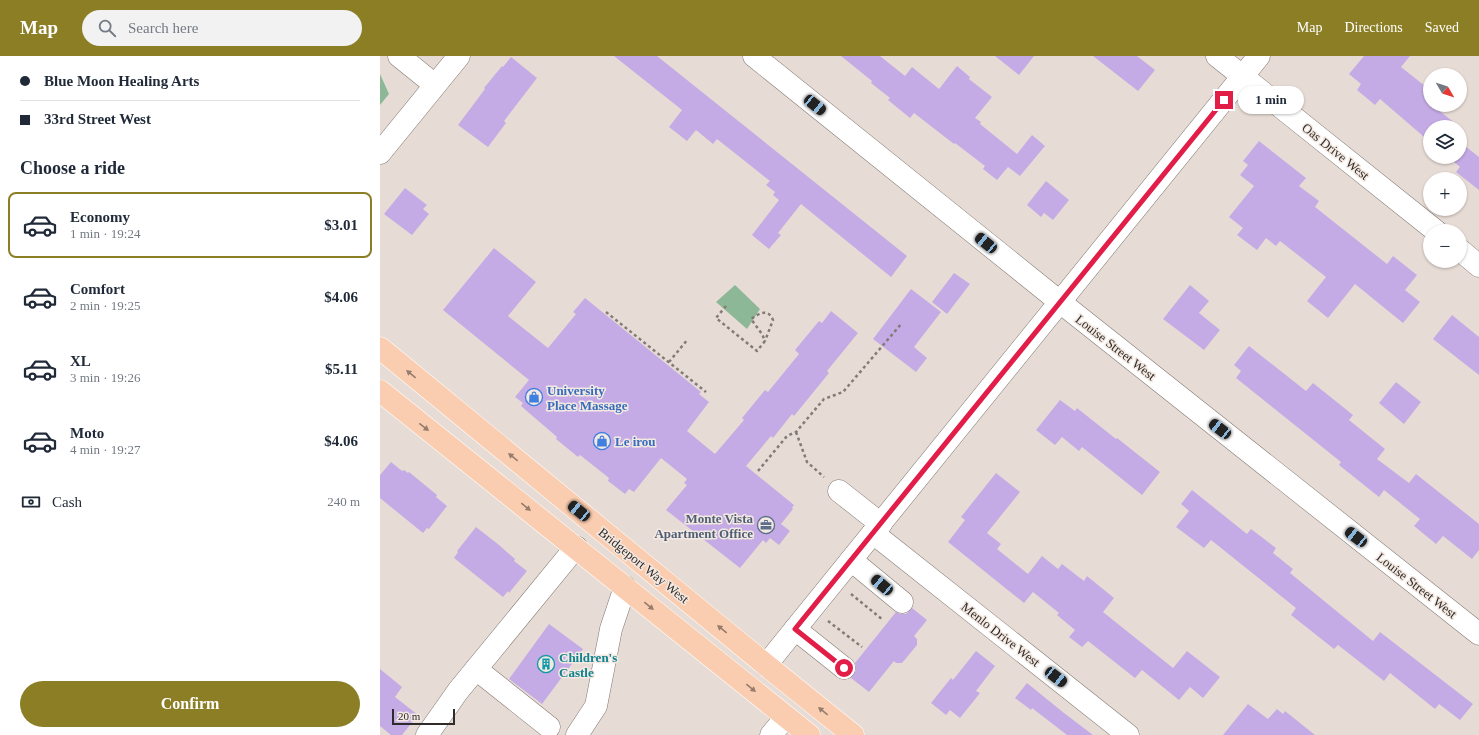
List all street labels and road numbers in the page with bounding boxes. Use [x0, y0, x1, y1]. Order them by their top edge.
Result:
street label: Oas Drive West [1299, 120, 1372, 183]
street label: Louise Street West [1073, 311, 1159, 384]
street label: Bridgeport Way West [596, 524, 692, 607]
street label: Louise Street West [1374, 549, 1460, 622]
street label: Menlo Drive West [958, 599, 1043, 670]

